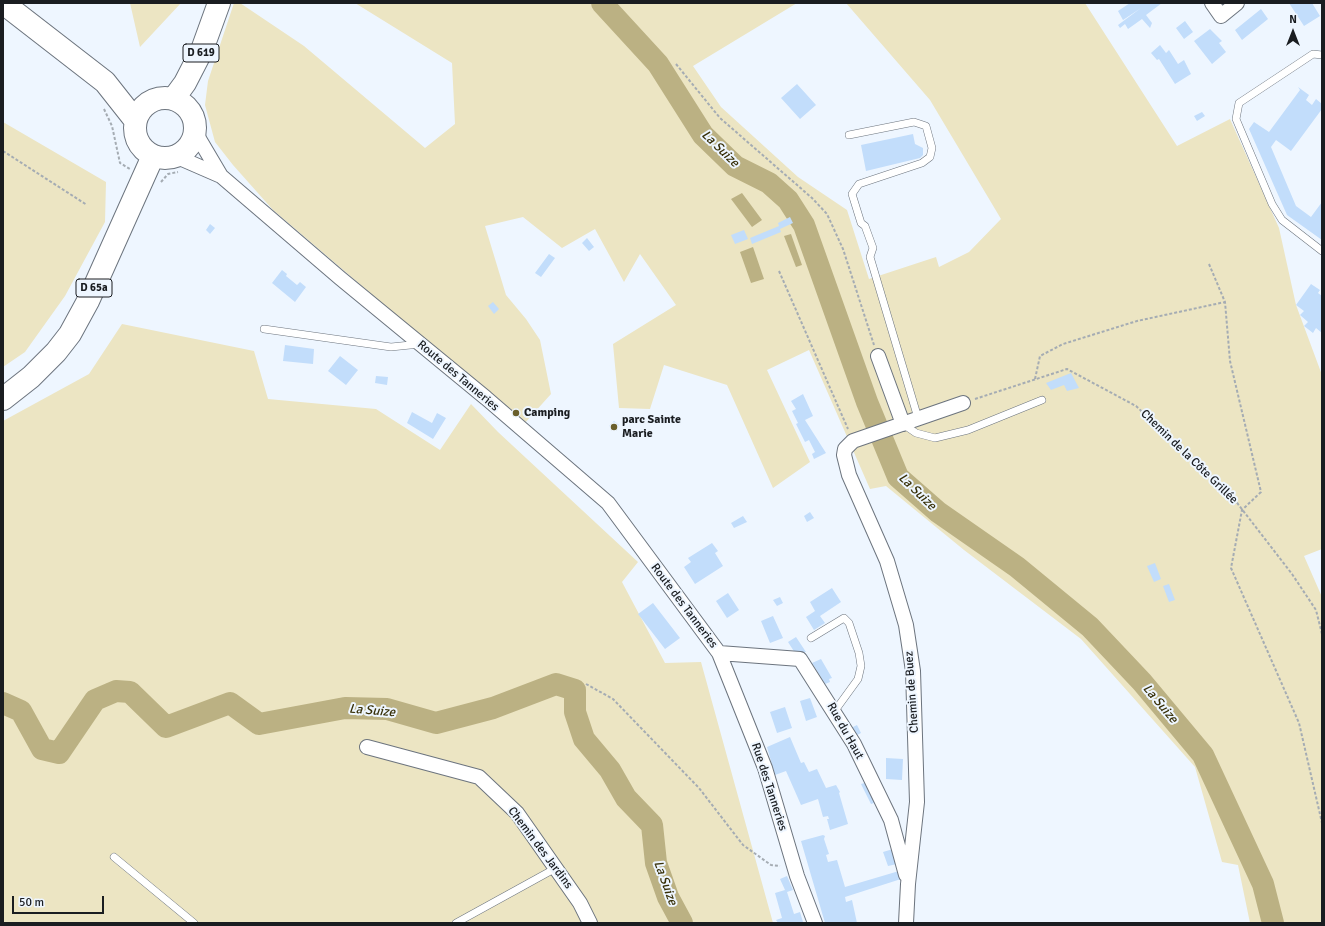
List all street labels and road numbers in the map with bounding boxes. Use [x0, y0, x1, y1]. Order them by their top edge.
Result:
road number: D 619 [183, 44, 219, 62]
road number: D 65a [76, 279, 112, 297]
street label: Route des Tanneries [414, 338, 502, 414]
street label: Chemin de la Côte Grillée [1137, 407, 1241, 507]
street label: Route des Tanneries [648, 561, 720, 651]
street label: Chemin de Buez [902, 651, 922, 733]
street label: Rue du Haut [824, 700, 866, 762]
street label: Rue des Tanneries [748, 741, 790, 833]
street label: Chemin des Jardins [505, 804, 575, 892]

